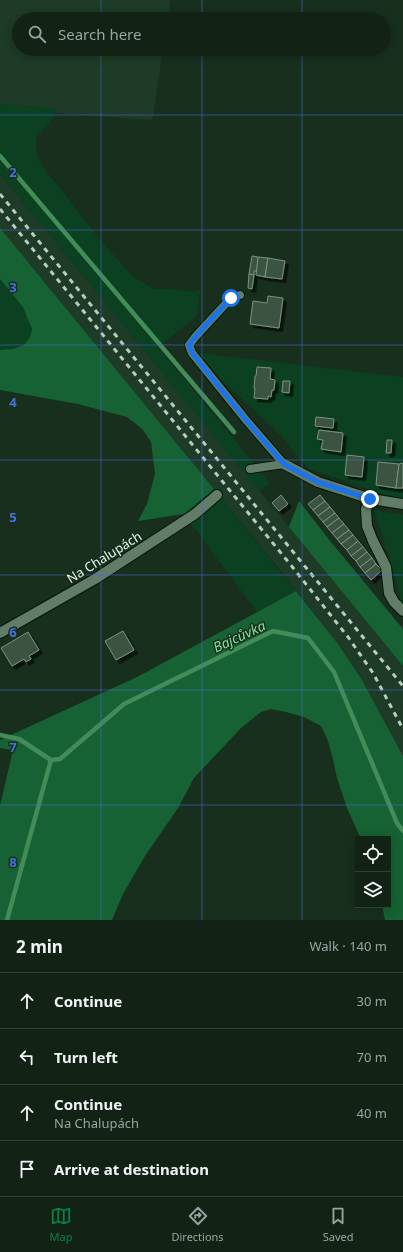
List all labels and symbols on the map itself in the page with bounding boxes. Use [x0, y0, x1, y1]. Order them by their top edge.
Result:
text: 2 [9, 163, 17, 181]
text: 3 [9, 278, 17, 296]
route start [222, 289, 240, 307]
text: 4 [9, 393, 17, 411]
route end [361, 490, 379, 508]
text: 5 [9, 508, 17, 526]
street label: Na Chalupách [63, 527, 145, 587]
water label: Bajcůvka [210, 616, 268, 656]
text: 6 [9, 623, 17, 641]
text: 7 [9, 738, 17, 756]
text: 8 [9, 853, 17, 871]

